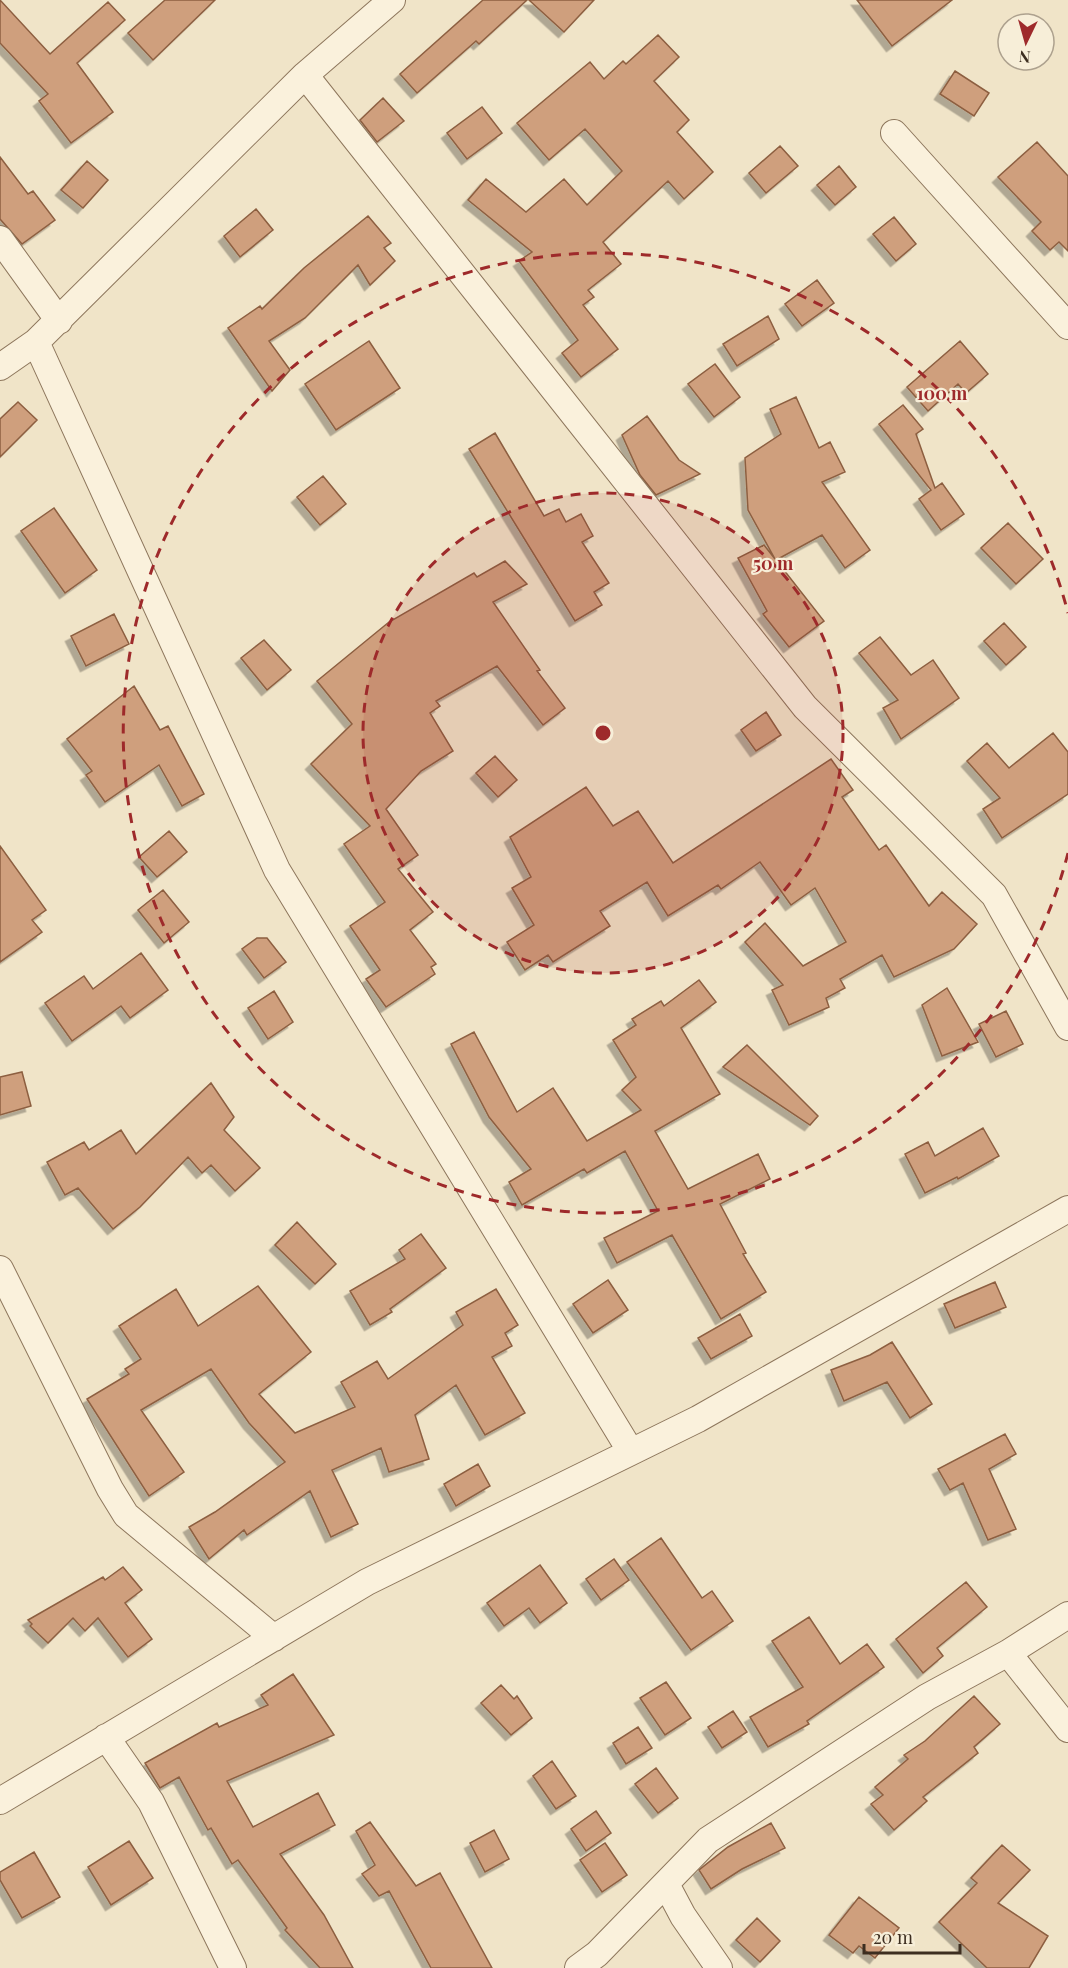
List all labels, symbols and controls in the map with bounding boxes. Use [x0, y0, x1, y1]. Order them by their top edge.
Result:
north arrow [996, 12, 1056, 72]
text: N [1018, 46, 1031, 68]
text: 100 m [917, 381, 968, 405]
text: 50 m [753, 551, 794, 575]
centre of rings [593, 723, 613, 743]
scale bar [864, 1917, 960, 1955]
text: 20 m [873, 1925, 913, 1949]

